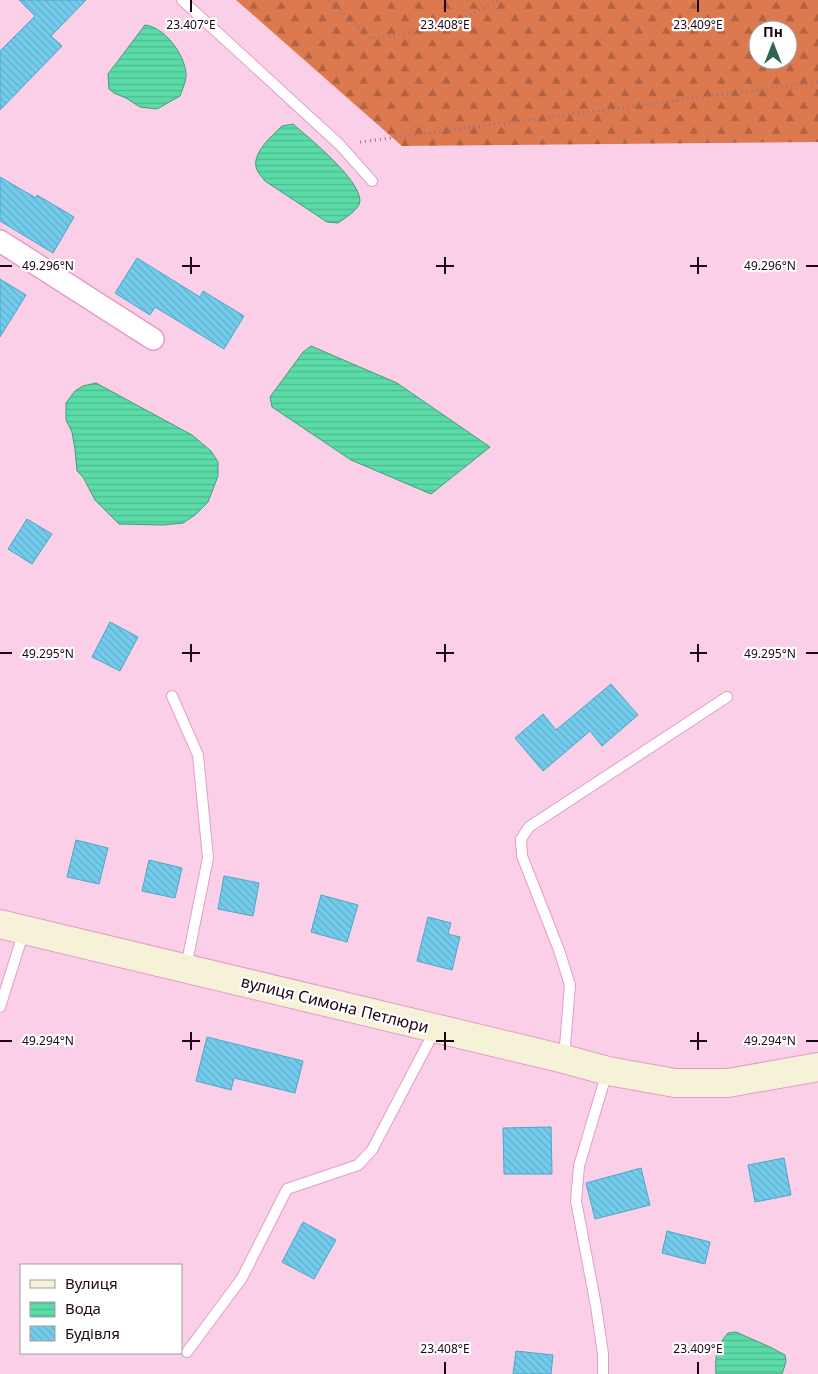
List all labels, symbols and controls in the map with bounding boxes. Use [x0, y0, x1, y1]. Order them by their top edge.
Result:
text: 23.407°E [166, 16, 216, 33]
text: 23.408°E [420, 16, 470, 33]
text: 23.409°E [673, 16, 723, 33]
north arrow [748, 20, 798, 70]
text: Пн [763, 22, 783, 41]
text: 49.296°N [22, 257, 74, 274]
text: 49.296°N [744, 257, 796, 274]
text: 49.295°N [22, 645, 74, 662]
text: 49.295°N [744, 645, 796, 662]
street label: вулиця Симона Петлюри [239, 970, 431, 1038]
text: 49.294°N [22, 1032, 74, 1049]
text: 49.294°N [744, 1032, 796, 1049]
legend [20, 1264, 182, 1354]
text: Вулиця [65, 1273, 118, 1293]
text: Вода [65, 1298, 101, 1318]
text: Будівля [65, 1323, 120, 1343]
text: 23.408°E [420, 1340, 470, 1357]
text: 23.409°E [673, 1340, 723, 1357]

